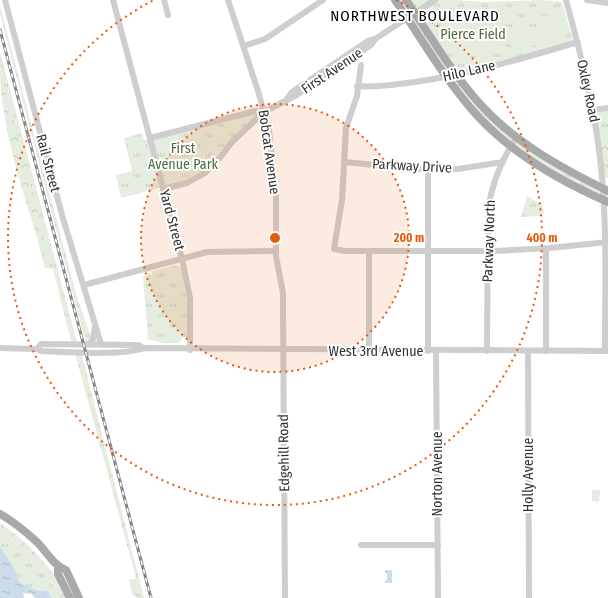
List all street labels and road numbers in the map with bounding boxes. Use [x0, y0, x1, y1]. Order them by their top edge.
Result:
street label: First Avenue [298, 44, 366, 98]
street label: Hilo Lane [441, 57, 497, 85]
street label: Oxley Road [573, 58, 603, 124]
street label: Bobcat Avenue [255, 109, 283, 195]
street label: Rail Street [32, 132, 64, 194]
street label: Parkway Drive [372, 155, 452, 177]
street label: Yard Street [156, 188, 188, 253]
street label: Parkway North [479, 199, 499, 283]
street label: West 3rd Avenue [329, 343, 423, 360]
street label: Edgehill Road [275, 414, 293, 492]
street label: Norton Avenue [429, 431, 446, 517]
street label: Holly Avenue [520, 438, 537, 512]

